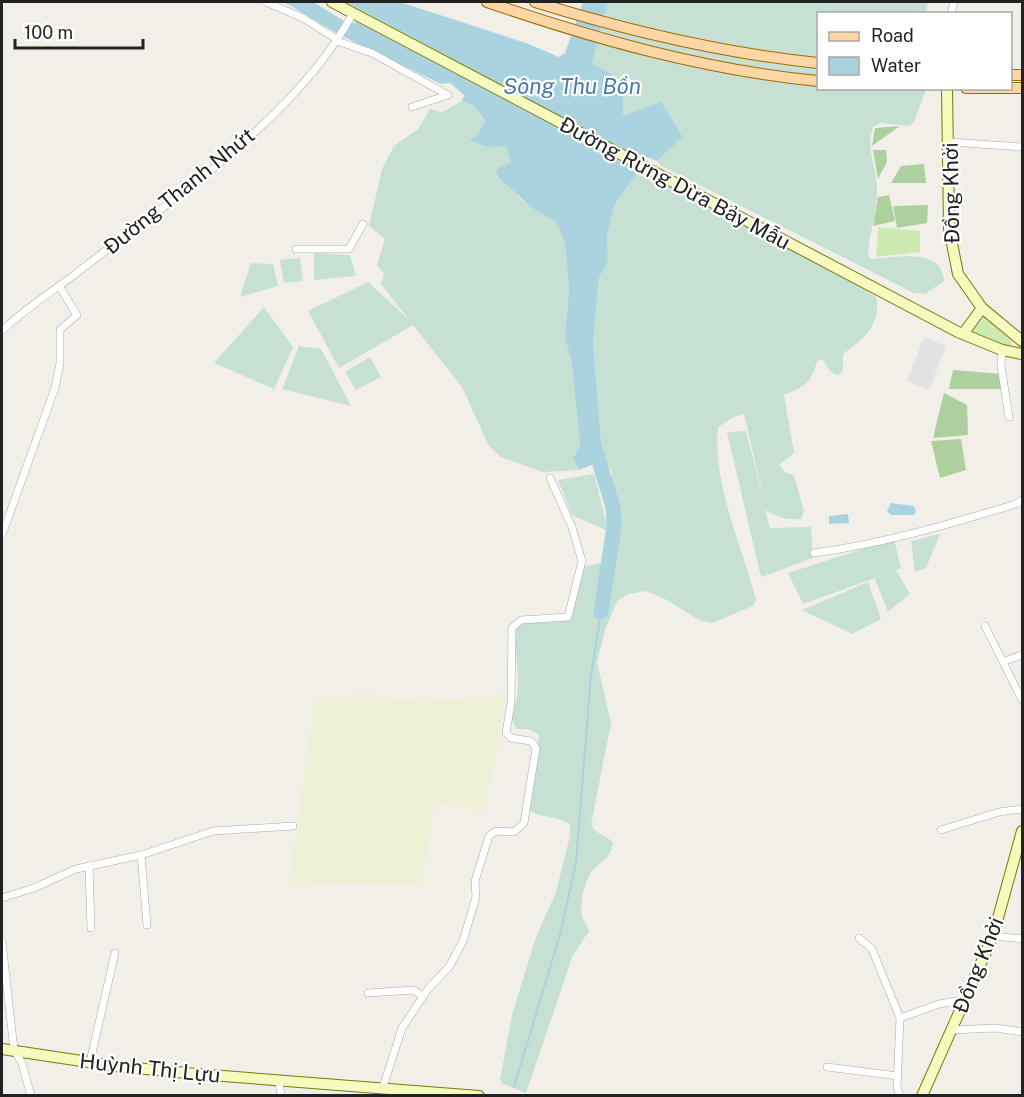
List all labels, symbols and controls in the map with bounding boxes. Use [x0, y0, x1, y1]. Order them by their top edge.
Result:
scale bar [15, 12, 142, 50]
legend [817, 12, 1012, 90]
text: 100 m [24, 22, 73, 43]
text: Road [871, 25, 914, 46]
text: Water [871, 55, 921, 76]
water label: Sông Thu Bồn [503, 73, 641, 99]
street label: Đường Rừng Dừa Bảy Mẫu [555, 111, 795, 255]
street label: Đường Thanh Nhứt [99, 123, 259, 259]
street label: Đồng Khởi [938, 142, 964, 244]
street label: Đồng Khởi [947, 913, 1009, 1017]
street label: Huỳnh Thị Lựu [78, 1048, 222, 1088]

